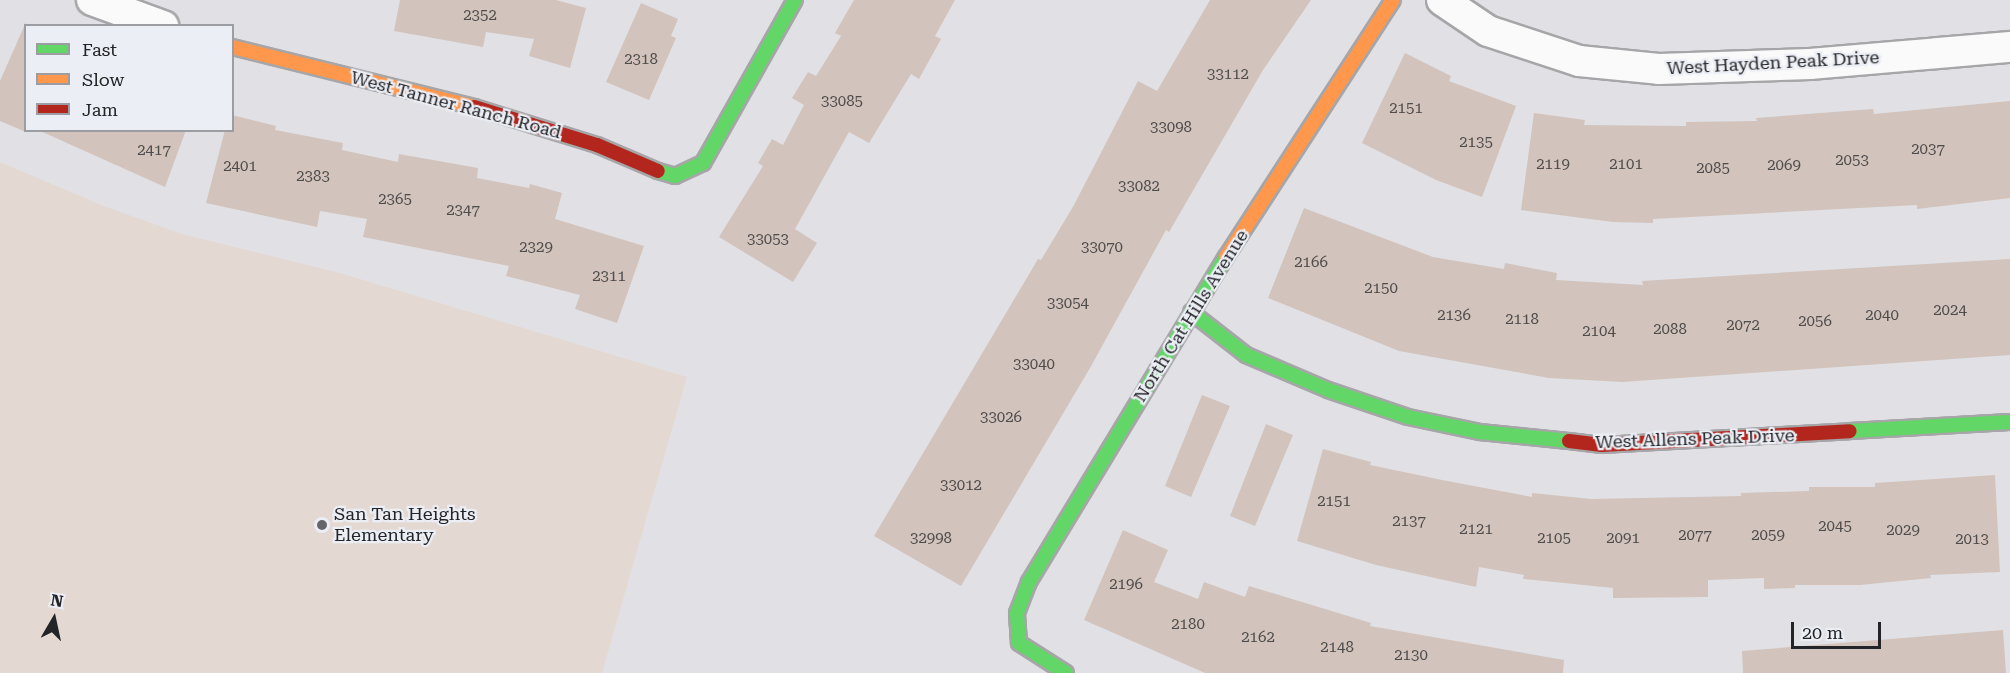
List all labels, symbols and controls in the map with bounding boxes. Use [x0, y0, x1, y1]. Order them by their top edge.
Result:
house number: 2352 [463, 7, 497, 25]
legend [24, 24, 234, 132]
text: Fast [82, 39, 117, 60]
street label: West Hayden Peak Drive [1666, 47, 1880, 79]
house number: 2318 [624, 51, 658, 69]
street label: West Tanner Ranch Road [348, 66, 564, 144]
house number: 33112 [1207, 66, 1249, 84]
text: Slow [82, 69, 124, 90]
house number: 33085 [821, 93, 863, 111]
text: Jam [82, 99, 118, 120]
house number: 2151 [1389, 100, 1423, 118]
house number: 33098 [1150, 119, 1192, 137]
house number: 2135 [1459, 134, 1493, 152]
house number: 2037 [1911, 141, 1945, 159]
house number: 2417 [137, 142, 171, 160]
house number: 2053 [1835, 152, 1869, 170]
house number: 2119 [1536, 156, 1570, 174]
house number: 2101 [1609, 156, 1643, 174]
house number: 2069 [1767, 157, 1801, 175]
house number: 2401 [223, 158, 257, 176]
house number: 2085 [1696, 160, 1730, 178]
house number: 2383 [296, 168, 330, 186]
house number: 33082 [1118, 178, 1160, 196]
house number: 2365 [378, 191, 412, 209]
house number: 2347 [446, 202, 480, 220]
street label: North Cat Hills Avenue [1129, 226, 1253, 406]
house number: 33053 [747, 231, 789, 249]
house number: 2329 [519, 239, 553, 257]
house number: 33070 [1081, 239, 1123, 257]
house number: 2166 [1294, 254, 1328, 272]
house number: 2311 [592, 268, 626, 286]
house number: 2150 [1364, 280, 1398, 298]
house number: 33054 [1047, 295, 1089, 313]
house number: 2024 [1933, 302, 1967, 320]
house number: 2136 [1437, 307, 1471, 325]
house number: 2040 [1865, 307, 1899, 325]
house number: 2118 [1505, 311, 1539, 329]
house number: 2056 [1798, 313, 1832, 331]
house number: 2072 [1726, 317, 1760, 335]
house number: 2088 [1653, 321, 1687, 339]
house number: 2104 [1582, 323, 1616, 341]
house number: 33040 [1013, 356, 1055, 374]
house number: 33026 [980, 409, 1022, 427]
street label: West Allens Peak Drive [1595, 425, 1795, 453]
house number: 33012 [940, 477, 982, 495]
house number: 2151 [1317, 493, 1351, 511]
place label: San Tan Heights Elementary [334, 504, 476, 546]
house number: 2137 [1392, 513, 1426, 531]
marker: San Tan Heights Elementary [315, 518, 329, 532]
house number: 2045 [1818, 518, 1852, 536]
house number: 2121 [1459, 521, 1493, 539]
house number: 2029 [1886, 522, 1920, 540]
house number: 2077 [1678, 527, 1712, 545]
house number: 2059 [1751, 527, 1785, 545]
house number: 32998 [910, 530, 952, 548]
house number: 2105 [1537, 530, 1571, 548]
house number: 2091 [1606, 530, 1640, 548]
house number: 2013 [1955, 531, 1989, 549]
house number: 2196 [1109, 576, 1143, 594]
north arrow [24, 589, 84, 649]
text: N [49, 590, 64, 611]
scale bar [1794, 610, 1884, 648]
house number: 2180 [1171, 616, 1205, 634]
text: 20 m [1802, 622, 1843, 643]
house number: 2162 [1241, 629, 1275, 647]
house number: 2148 [1320, 639, 1354, 657]
house number: 2130 [1394, 647, 1428, 665]

